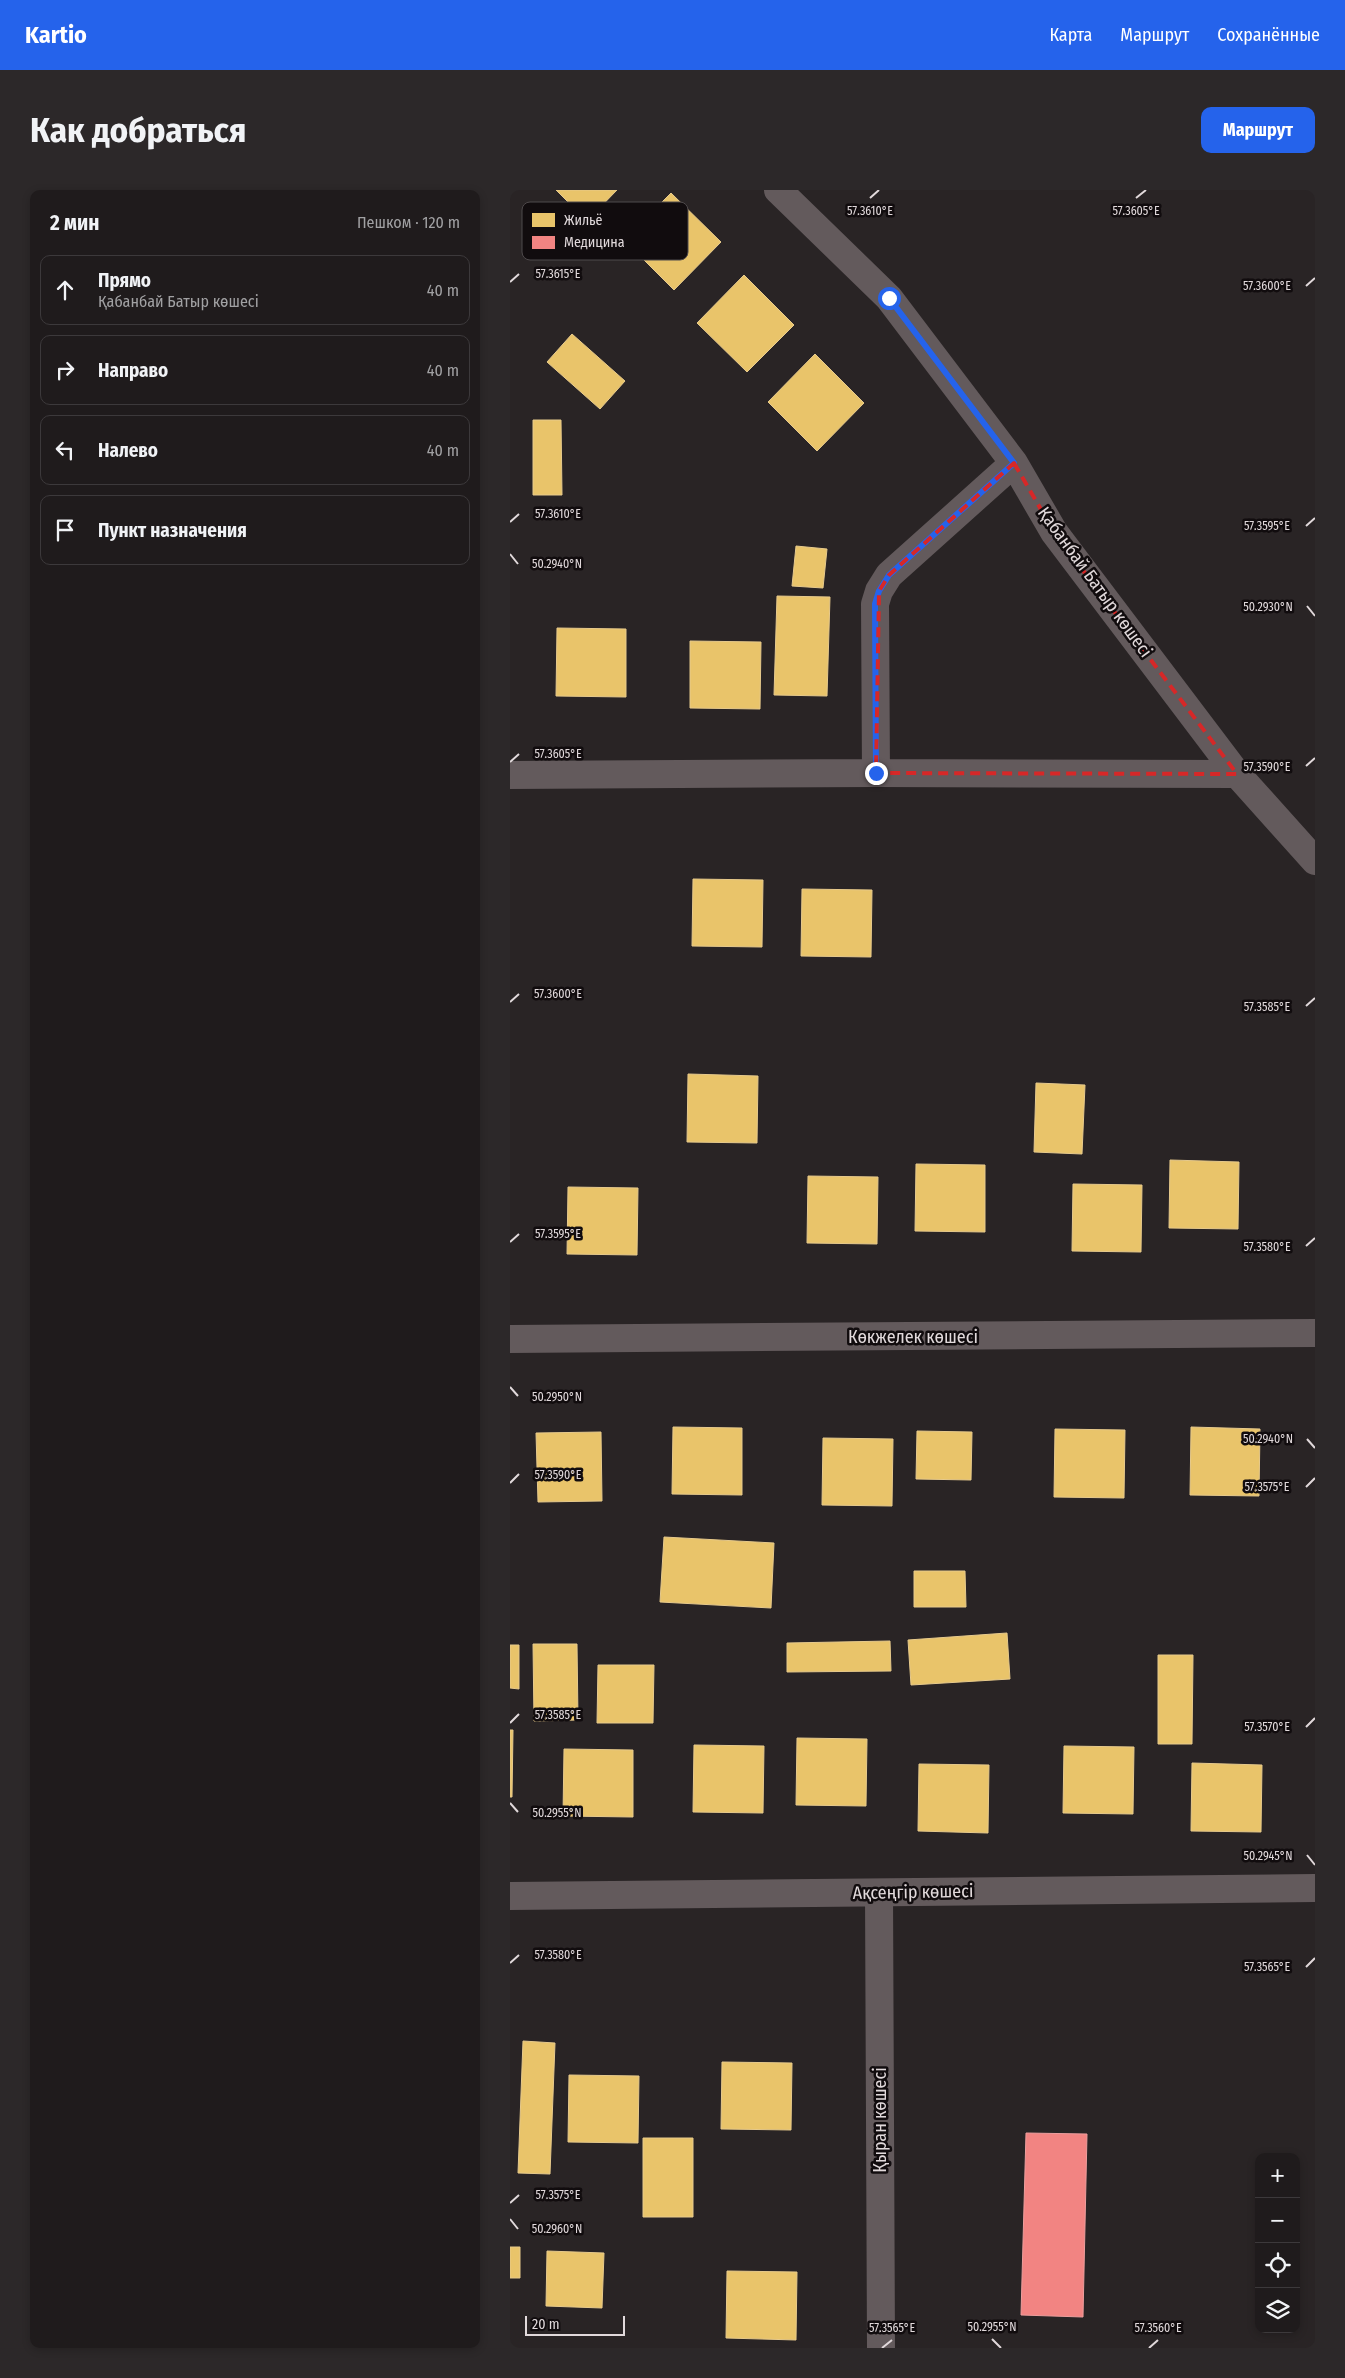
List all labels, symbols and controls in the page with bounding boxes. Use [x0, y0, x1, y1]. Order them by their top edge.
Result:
text: Kartio [25, 21, 87, 49]
text: Карта [1049, 24, 1092, 46]
text: Маршрут [1120, 24, 1189, 46]
text: Сохранённые [1217, 24, 1320, 46]
button: Маршрут [1201, 107, 1315, 153]
text: Как добраться [30, 109, 247, 151]
legend [522, 202, 688, 260]
text: 57.3610°E [847, 204, 893, 218]
text: 57.3605°E [1112, 204, 1160, 218]
text: 2 мин [50, 210, 99, 236]
text: Жильё [564, 212, 603, 229]
text: Пешком · 120 m [357, 213, 460, 232]
text: Медицина [564, 234, 625, 251]
text: 57.3615°E [536, 267, 581, 281]
text: Прямо [98, 269, 151, 292]
icon: ahead [51, 276, 79, 304]
text: 57.3600°E [1243, 279, 1291, 293]
text: 40 m [427, 281, 459, 300]
route start [878, 287, 901, 310]
text: Қабанбай Батыр көшесі [98, 292, 259, 311]
icon: right [51, 356, 79, 384]
text: Направо [98, 359, 168, 382]
text: 40 m [427, 361, 459, 380]
icon: left [51, 436, 79, 464]
text: Налево [98, 439, 158, 462]
text: 40 m [427, 441, 459, 460]
street label: Қабанбай Батыр көшесі [1033, 502, 1157, 662]
text: 57.3610°E [535, 507, 581, 521]
icon: arrive [51, 516, 79, 544]
text: Пункт назначения [98, 519, 247, 542]
text: 57.3595°E [1244, 519, 1290, 533]
text: 50.2940°N [532, 557, 582, 571]
text: 50.2930°N [1243, 600, 1293, 614]
text: 57.3605°E [534, 747, 582, 761]
text: 57.3590°E [1244, 760, 1291, 774]
route end [865, 762, 888, 785]
text: 57.3600°E [534, 987, 582, 1001]
text: 57.3585°E [1244, 1000, 1291, 1014]
text: 57.3595°E [535, 1227, 581, 1241]
text: 57.3580°E [1243, 1240, 1291, 1254]
street label: Көкжелек көшесі [848, 1326, 978, 1348]
text: 50.2950°N [532, 1390, 582, 1404]
text: 50.2940°N [1243, 1432, 1293, 1446]
text: 57.3590°E [535, 1468, 582, 1482]
text: 57.3575°E [1245, 1480, 1290, 1494]
text: 57.3585°E [535, 1708, 582, 1722]
text: 57.3570°E [1244, 1720, 1290, 1734]
text: 50.2955°N [532, 1806, 582, 1820]
text: 50.2945°N [1243, 1849, 1293, 1863]
street label: Ақсеңгір көшесі [852, 1880, 974, 1904]
text: 57.3580°E [534, 1948, 582, 1962]
text: 57.3565°E [1244, 1960, 1290, 1974]
street label: Қыран көшесі [869, 2067, 891, 2173]
map controls [1255, 2153, 1300, 2333]
button: + [1255, 2153, 1300, 2198]
text: 57.3575°E [536, 2188, 581, 2202]
button: − [1255, 2198, 1300, 2243]
text: 50.2960°N [532, 2222, 582, 2236]
button: locate [1255, 2243, 1300, 2288]
button: layers [1255, 2288, 1300, 2333]
scale bar [525, 2313, 625, 2336]
text: 20 m [532, 2316, 560, 2333]
text: 50.2955°N [967, 2320, 1017, 2334]
text: 57.3565°E [869, 2321, 915, 2335]
text: 57.3560°E [1134, 2321, 1182, 2335]

